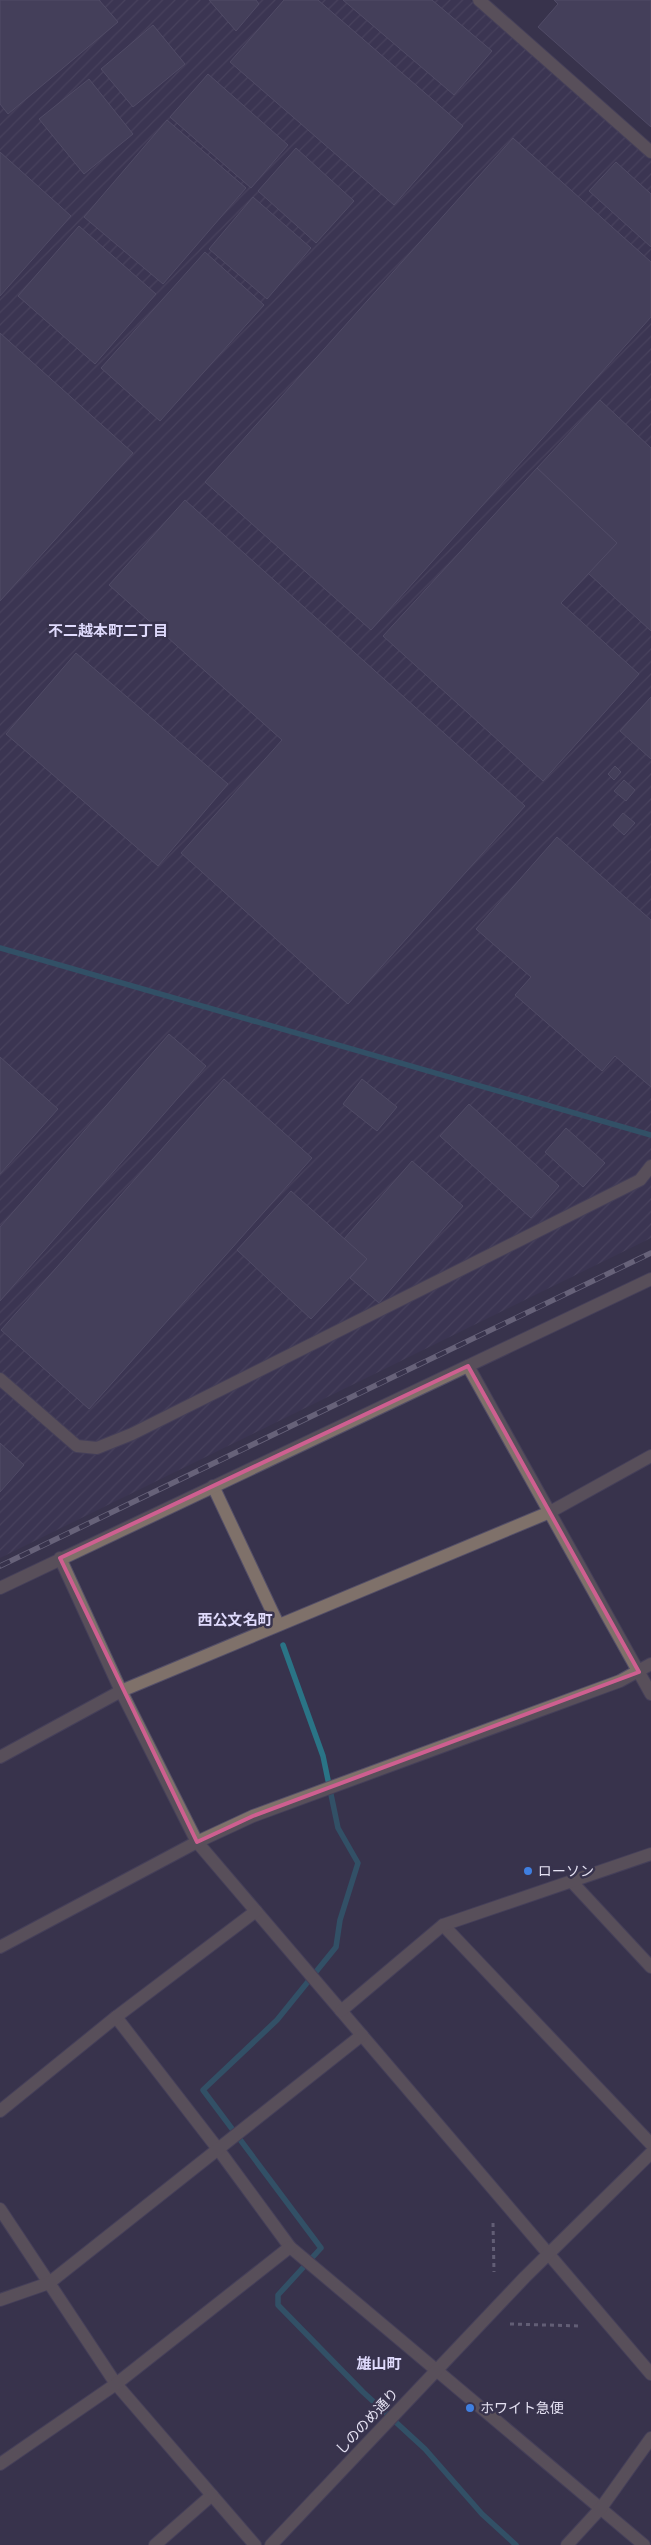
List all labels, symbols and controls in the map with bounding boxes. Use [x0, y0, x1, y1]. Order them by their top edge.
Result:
district label: 不二越本町二丁目 [48, 622, 168, 640]
district label: 西公文名町 [197, 1611, 273, 1629]
place label: ローソン [538, 1863, 594, 1879]
marker: ローソン [522, 1865, 534, 1877]
district label: 雄山町 [356, 2355, 402, 2373]
street label: しののめ通り [333, 2385, 401, 2457]
place label: ホワイト急便 [480, 2400, 564, 2416]
marker: ホワイト急便 [464, 2402, 476, 2414]

